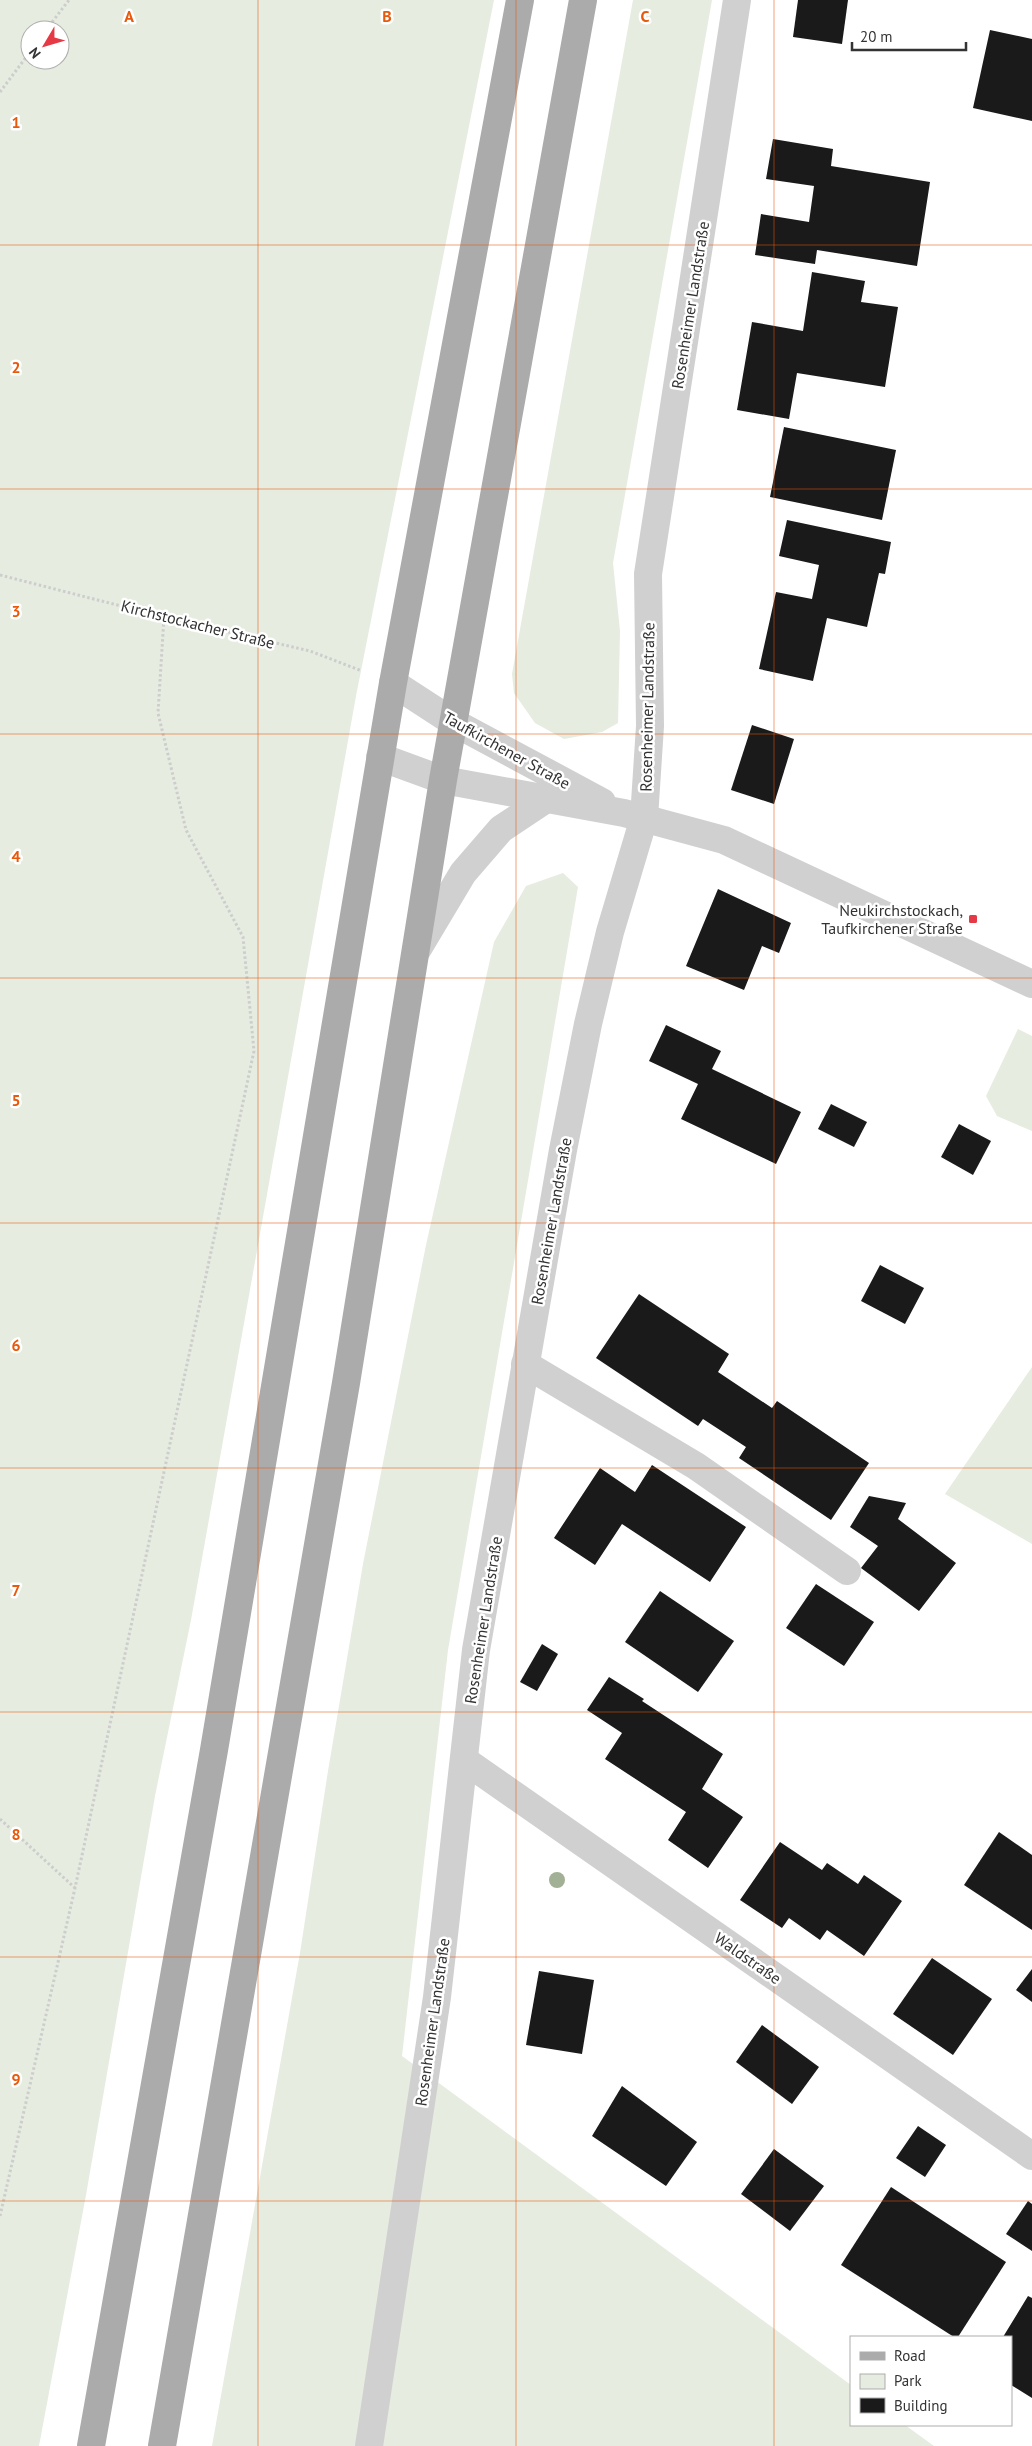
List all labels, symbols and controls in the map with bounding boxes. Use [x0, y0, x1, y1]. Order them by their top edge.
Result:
text: A [124, 6, 134, 26]
text: B [382, 6, 392, 26]
text: C [641, 6, 650, 26]
north arrow [20, 20, 70, 70]
scale bar [852, 20, 966, 52]
text: 20 m [860, 27, 893, 46]
text: N [25, 44, 45, 62]
text: 1 [11, 112, 21, 132]
street label: Rosenheimer Landstraße [667, 220, 713, 390]
text: 2 [11, 357, 21, 377]
street label: Kirchstockacher Straße [119, 595, 277, 653]
text: 3 [11, 601, 21, 621]
street label: Rosenheimer Landstraße [636, 622, 658, 792]
street label: Taufkirchener Straße [440, 707, 574, 793]
text: 4 [11, 846, 21, 866]
place label: Neukirchstockach, Taufkirchener Straße [821, 900, 963, 938]
marker: Neukirchstockach, Taufkirchener Straße [967, 913, 979, 925]
text: 5 [11, 1090, 21, 1110]
street label: Rosenheimer Landstraße [526, 1136, 576, 1306]
text: 6 [11, 1335, 21, 1355]
street label: Rosenheimer Landstraße [460, 1535, 506, 1705]
text: 7 [11, 1580, 21, 1600]
text: 8 [11, 1824, 21, 1844]
street label: Waldstraße [711, 1928, 785, 1988]
street label: Rosenheimer Landstraße [410, 1937, 454, 2107]
text: 9 [11, 2069, 21, 2089]
legend [850, 2336, 1012, 2426]
text: Road [894, 2346, 926, 2365]
text: Park [894, 2371, 922, 2390]
text: Building [894, 2396, 948, 2415]

